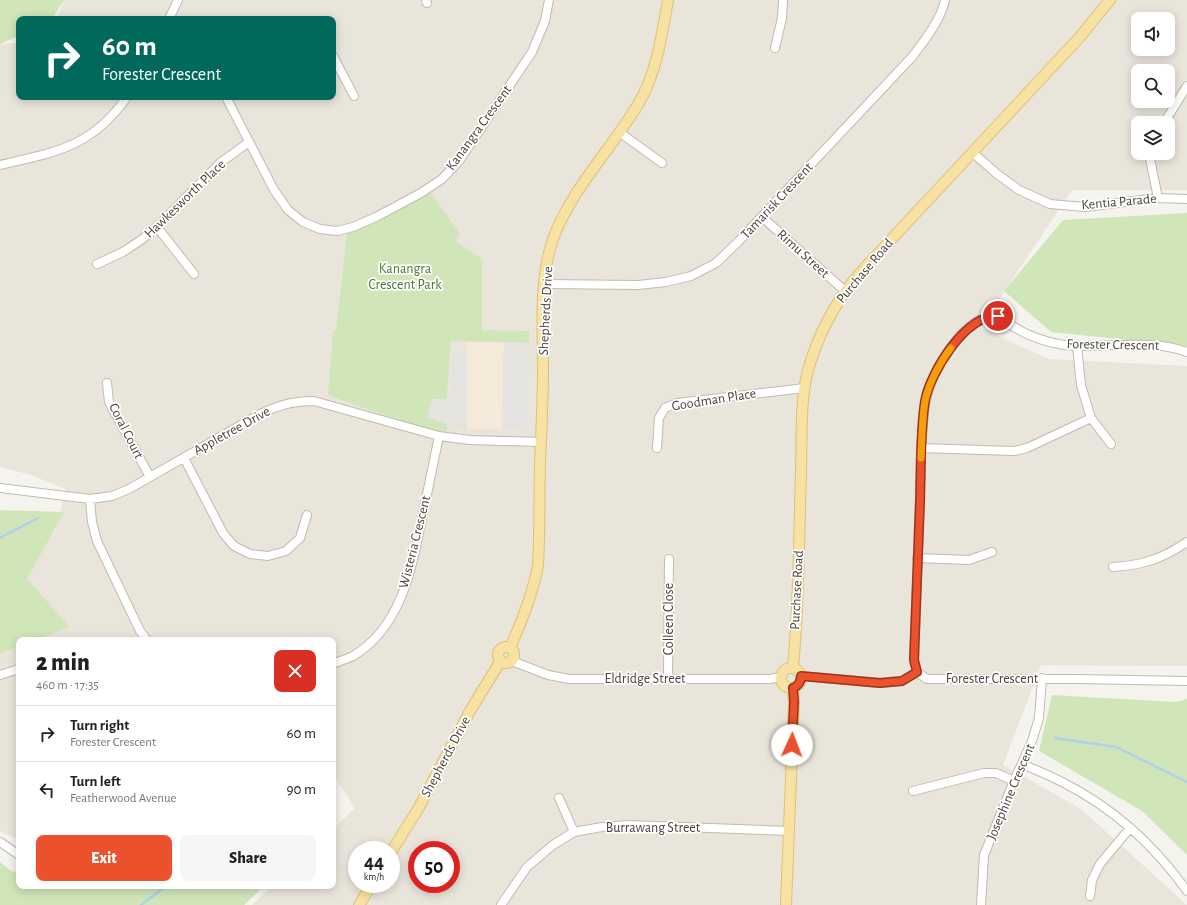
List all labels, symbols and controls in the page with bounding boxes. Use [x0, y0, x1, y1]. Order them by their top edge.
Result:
map controls [1131, 12, 1175, 160]
button: sound [1131, 12, 1175, 56]
icon: right [36, 32, 88, 84]
text: 60 m [102, 33, 157, 61]
button: search [1131, 64, 1175, 108]
text: Forester Crescent [102, 66, 221, 84]
street label: Kanangra Crescent [444, 82, 515, 173]
button: layers [1131, 116, 1175, 160]
street label: Hawkesworth Place [142, 157, 228, 241]
street label: Tamarisk Crescent [738, 160, 816, 242]
street label: Kentia Parade [1081, 192, 1157, 212]
street label: Rimu Street [774, 227, 832, 281]
street label: Purchase Road [834, 236, 896, 306]
park label: Kanangra Crescent Park [368, 262, 442, 292]
street label: Shepherds Drive [537, 266, 555, 356]
pin [981, 299, 1015, 333]
icon: arrive [987, 305, 1009, 327]
street label: Forester Crescent [1067, 337, 1160, 353]
street label: Goodman Place [671, 386, 757, 414]
street label: Coral Court [106, 401, 146, 461]
street label: Appletree Drive [191, 404, 273, 458]
street label: Wisteria Crescent [397, 494, 433, 590]
street label: Purchase Road [788, 550, 806, 630]
street label: Colleen Close [662, 583, 676, 655]
button: close [274, 650, 316, 692]
text: 2 min [36, 651, 90, 675]
street label: Eldridge Street [604, 672, 686, 686]
street label: Forester Crescent [946, 672, 1039, 686]
text: 460 m · 17:35 [36, 679, 99, 692]
street label: Shepherds Drive [419, 714, 473, 800]
text: Turn right [70, 718, 129, 733]
icon: right [36, 723, 58, 745]
position arrow [771, 724, 813, 766]
text: 60 m [287, 726, 316, 741]
text: Forester Crescent [70, 736, 156, 749]
street label: Josephine Crescent [984, 741, 1038, 842]
text: Turn left [70, 774, 121, 789]
icon: left [36, 779, 58, 801]
text: 90 m [287, 782, 316, 797]
text: Featherwood Avenue [70, 792, 177, 805]
street label: Burrawang Street [606, 821, 701, 835]
button: Exit [36, 835, 172, 881]
button: Share [180, 835, 316, 881]
speed limit sign: 50 [408, 841, 460, 893]
text: 44 [364, 852, 384, 872]
text: km/h [364, 872, 384, 882]

